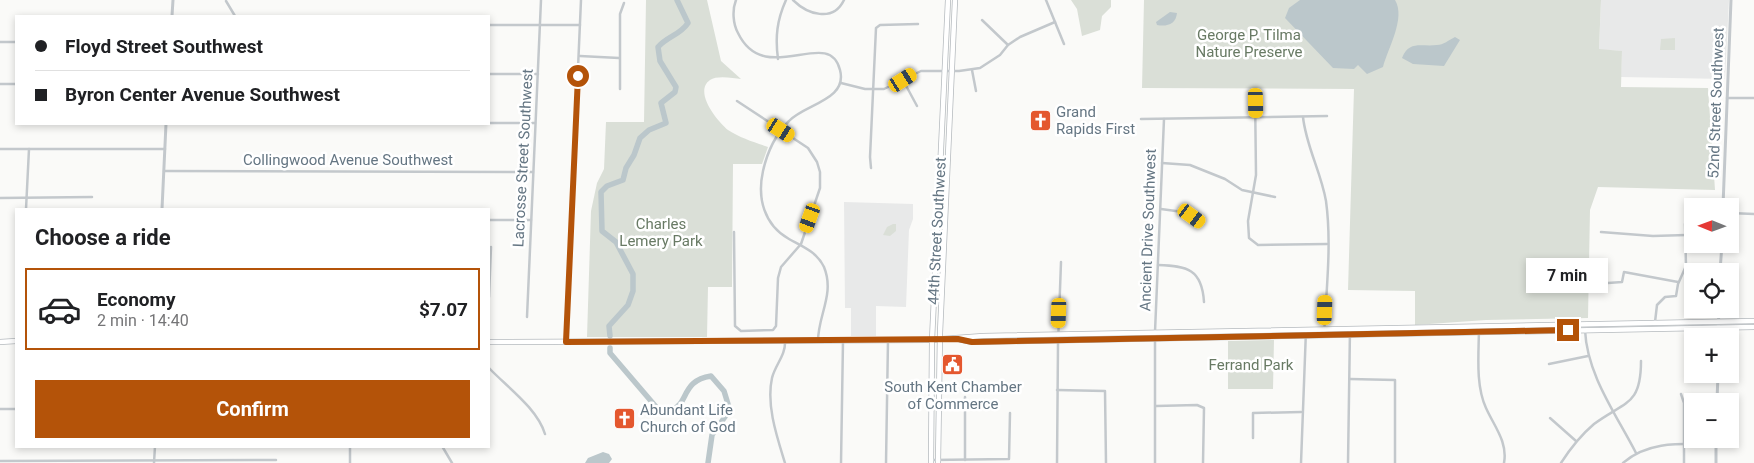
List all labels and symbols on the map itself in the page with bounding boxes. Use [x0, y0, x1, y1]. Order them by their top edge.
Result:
park label: George P. Tilma Nature Preserve [1195, 26, 1303, 61]
street label: 52nd Street Southwest [1704, 27, 1728, 179]
route start [567, 65, 589, 87]
car [886, 66, 919, 94]
street label: Lacrosse Street Southwest [509, 68, 537, 248]
car [1248, 88, 1263, 118]
place label: Grand Rapids First [1056, 103, 1135, 138]
church icon: Grand Rapids First [1028, 109, 1052, 133]
car [764, 116, 797, 144]
street label: Ancient Drive Southwest [1136, 148, 1160, 312]
street label: Collingwood Avenue Southwest [243, 151, 453, 169]
street label: 44th Street Southwest [924, 157, 950, 305]
north arrow [1684, 198, 1739, 252]
car [797, 201, 822, 235]
car [1175, 201, 1208, 231]
park label: Charles Lemery Park [619, 215, 703, 250]
callout: 7 min [1527, 258, 1609, 292]
car [1316, 295, 1333, 325]
car [1050, 298, 1067, 328]
route end [1557, 319, 1579, 341]
public building icon: South Kent Chamber of Commerce [941, 352, 965, 376]
park label: Ferrand Park [1209, 356, 1294, 374]
place label: South Kent Chamber of Commerce [884, 378, 1022, 413]
place label: Abundant Life Church of God [640, 401, 736, 436]
church icon: Abundant Life Church of God [612, 407, 636, 431]

